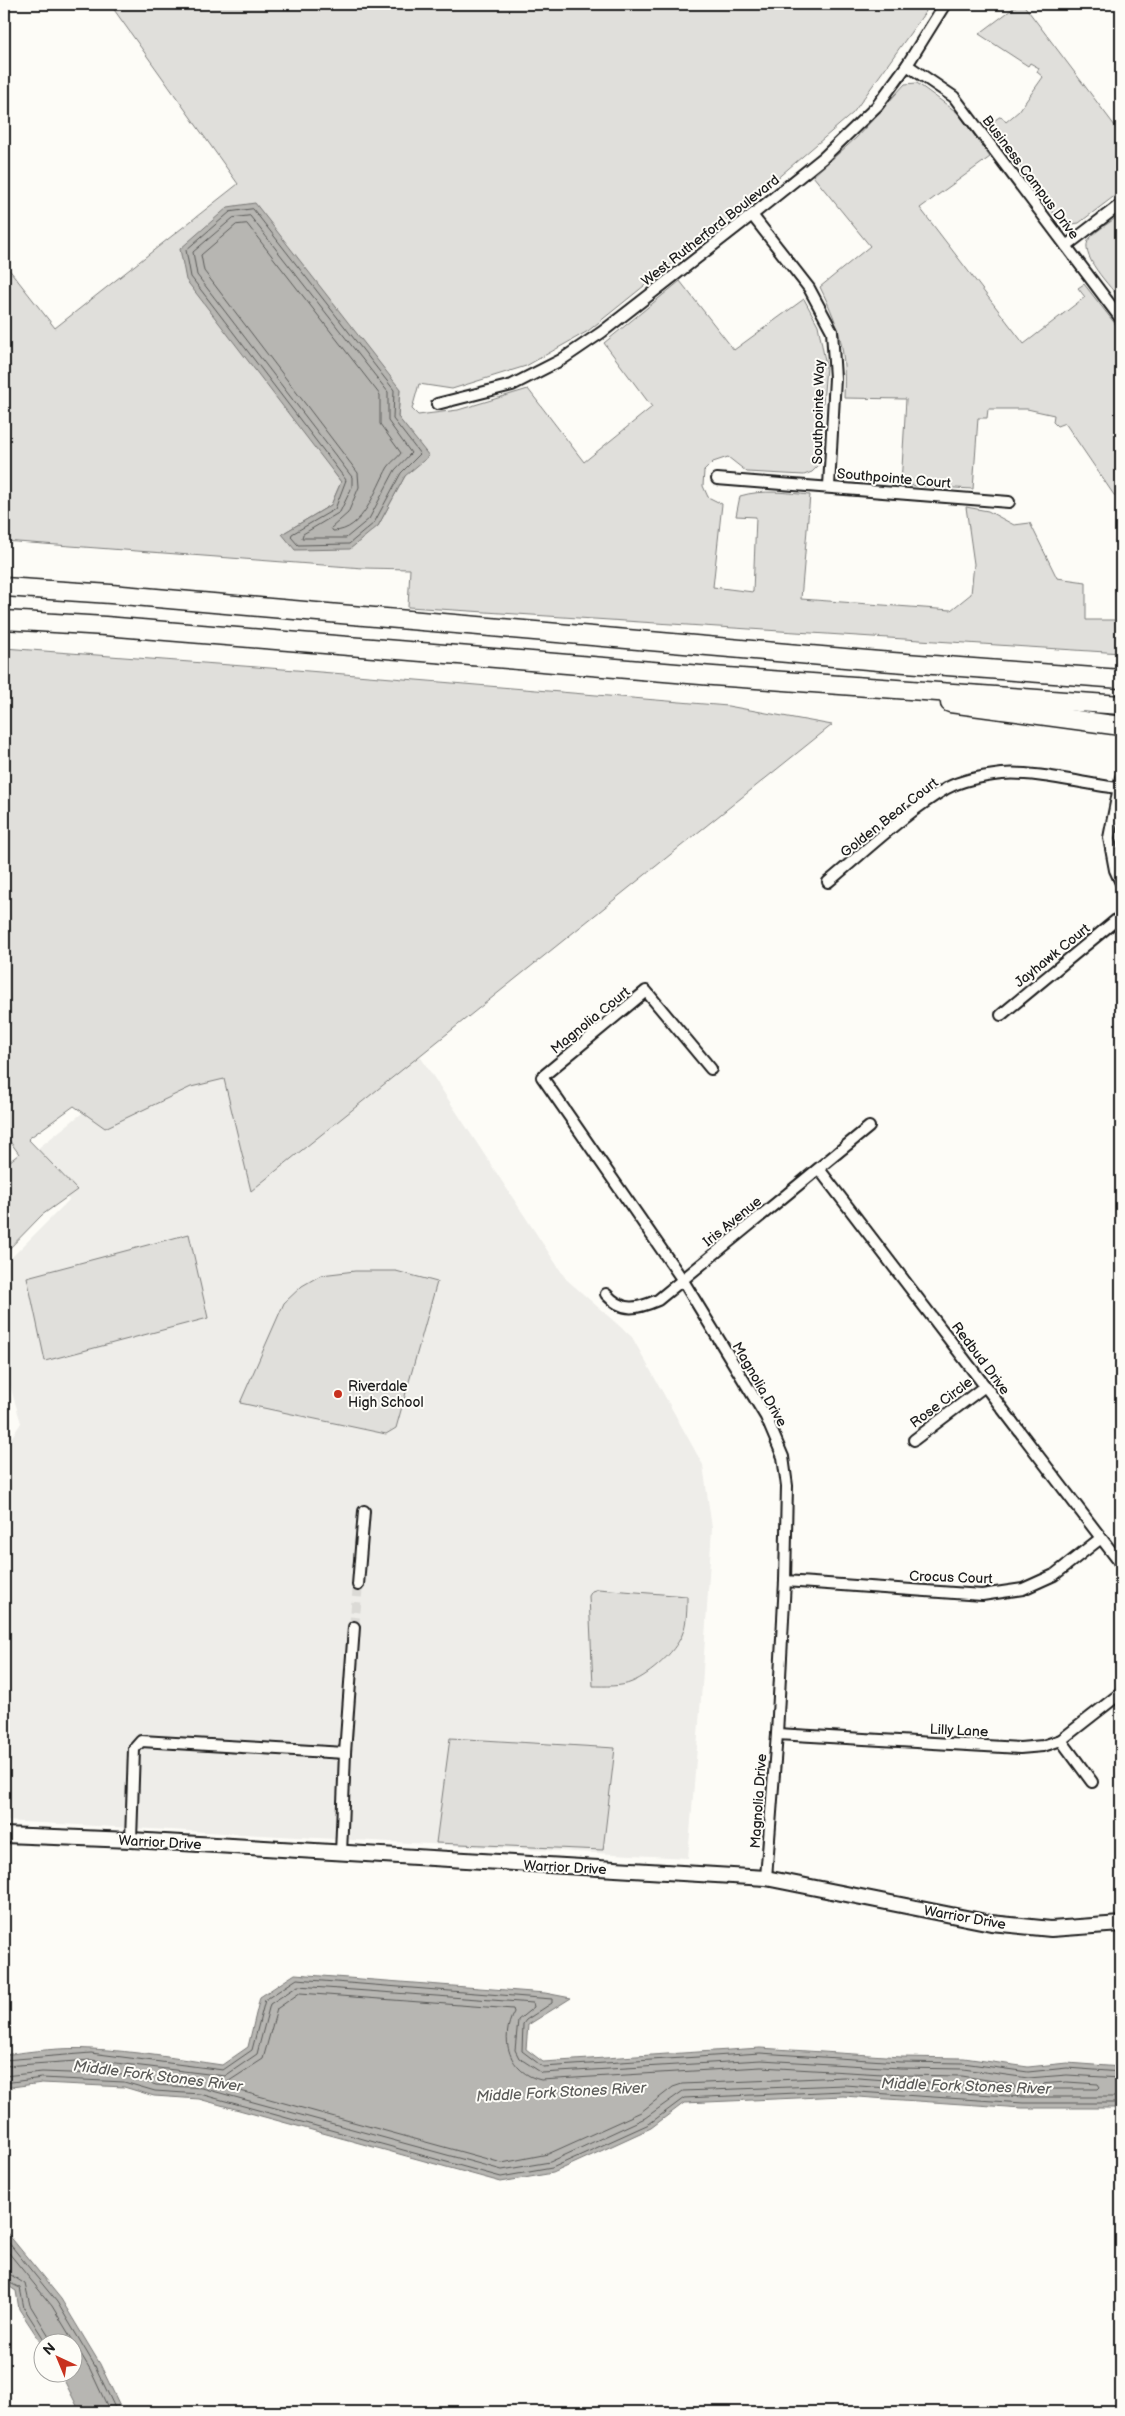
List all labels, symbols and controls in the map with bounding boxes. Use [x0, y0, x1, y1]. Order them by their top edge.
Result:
street label: Business Campus Drive [979, 112, 1083, 242]
street label: West Rutherford Boulevard [638, 171, 783, 290]
street label: Southpointe Way [809, 359, 828, 465]
street label: Southpointe Court [836, 465, 952, 492]
street label: Golden Bear Court [837, 774, 942, 861]
street label: Jayhawk Court [1011, 919, 1094, 991]
street label: Magnolia Court [547, 983, 634, 1058]
street label: Iris Avenue [700, 1193, 765, 1250]
street label: Redbud Drive [948, 1319, 1013, 1398]
street label: Magnolia Drive [728, 1339, 791, 1430]
street label: Rose Circle [907, 1373, 976, 1431]
place label: Riverdale High School [348, 1378, 424, 1411]
marker: Riverdale High School [332, 1388, 344, 1400]
street label: Crocus Court [909, 1568, 994, 1587]
street label: Lilly Lane [929, 1720, 989, 1741]
street label: Magnolia Drive [747, 1753, 770, 1849]
street label: Warrior Drive [118, 1832, 202, 1853]
street label: Warrior Drive [523, 1857, 607, 1878]
street label: Warrior Drive [923, 1902, 1007, 1933]
water label: Middle Fork Stones River [72, 2057, 245, 2096]
water label: Middle Fork Stones River [881, 2074, 1053, 2099]
water label: Middle Fork Stones River [476, 2078, 648, 2106]
north arrow [32, 2334, 82, 2384]
text: N [40, 2339, 59, 2359]

